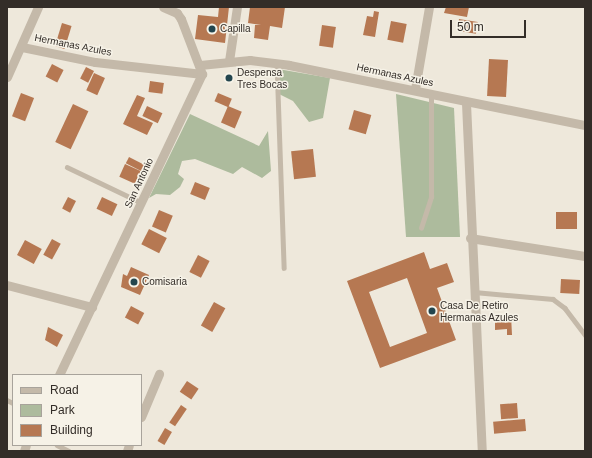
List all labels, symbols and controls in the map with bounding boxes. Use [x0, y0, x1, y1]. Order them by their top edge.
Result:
scale bar [452, 12, 528, 38]
text: 50 m [457, 20, 484, 34]
place label: Capilla [220, 23, 251, 35]
marker: Capilla [207, 24, 217, 34]
street label: Hermanas Azules [33, 32, 113, 58]
street label: Hermanas Azules [355, 61, 435, 89]
place label: Despensa Tres Bocas [237, 66, 287, 90]
marker: Despensa Tres Bocas [224, 73, 234, 83]
street label: San Antonio [122, 156, 156, 210]
place label: Comisaria [142, 276, 187, 288]
marker: Comisaria [129, 277, 139, 287]
place label: Casa De Retiro Hermanas Azules [440, 299, 519, 322]
marker: Casa De Retiro Hermanas Azules [427, 306, 437, 316]
legend [12, 374, 142, 446]
text: Road [50, 383, 79, 397]
text: Park [50, 403, 75, 417]
text: Building [50, 423, 93, 437]

